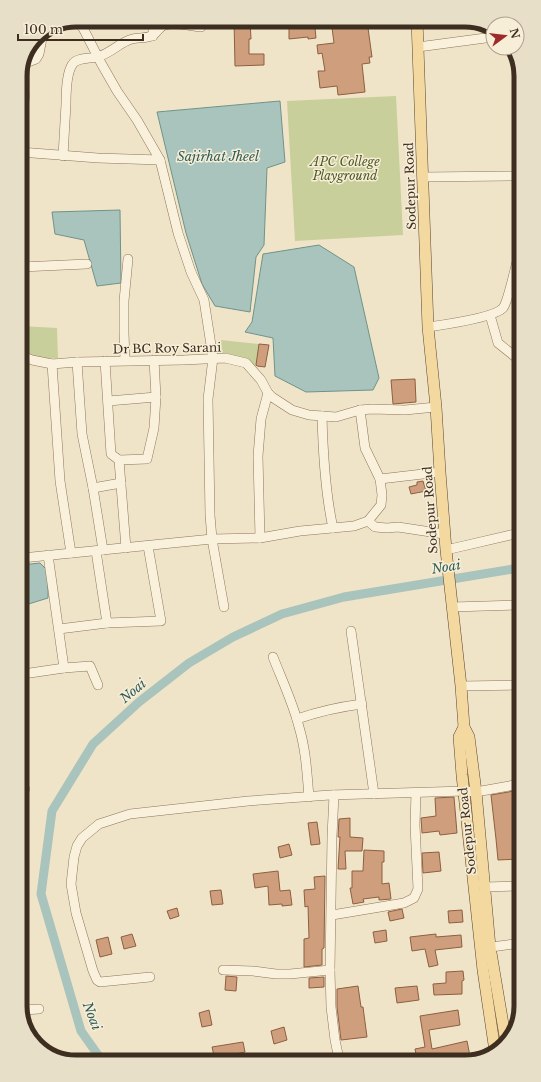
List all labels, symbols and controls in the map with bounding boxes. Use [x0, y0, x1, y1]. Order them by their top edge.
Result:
scale bar [18, 16, 143, 42]
north arrow [485, 16, 525, 56]
text: 100 m [24, 22, 63, 37]
text: N [507, 27, 523, 41]
street label: Sodepur Road [401, 142, 419, 230]
water label: Sajirhat Jheel [177, 148, 260, 165]
park label: APC College Playground [308, 154, 380, 183]
street label: Dr BC Roy Sarani [113, 340, 221, 356]
street label: Sodepur Road [419, 466, 441, 554]
water label: Noai [429, 556, 462, 578]
water label: Noai [116, 675, 150, 708]
street label: Sodepur Road [455, 787, 479, 875]
water label: Noai [78, 998, 105, 1033]

